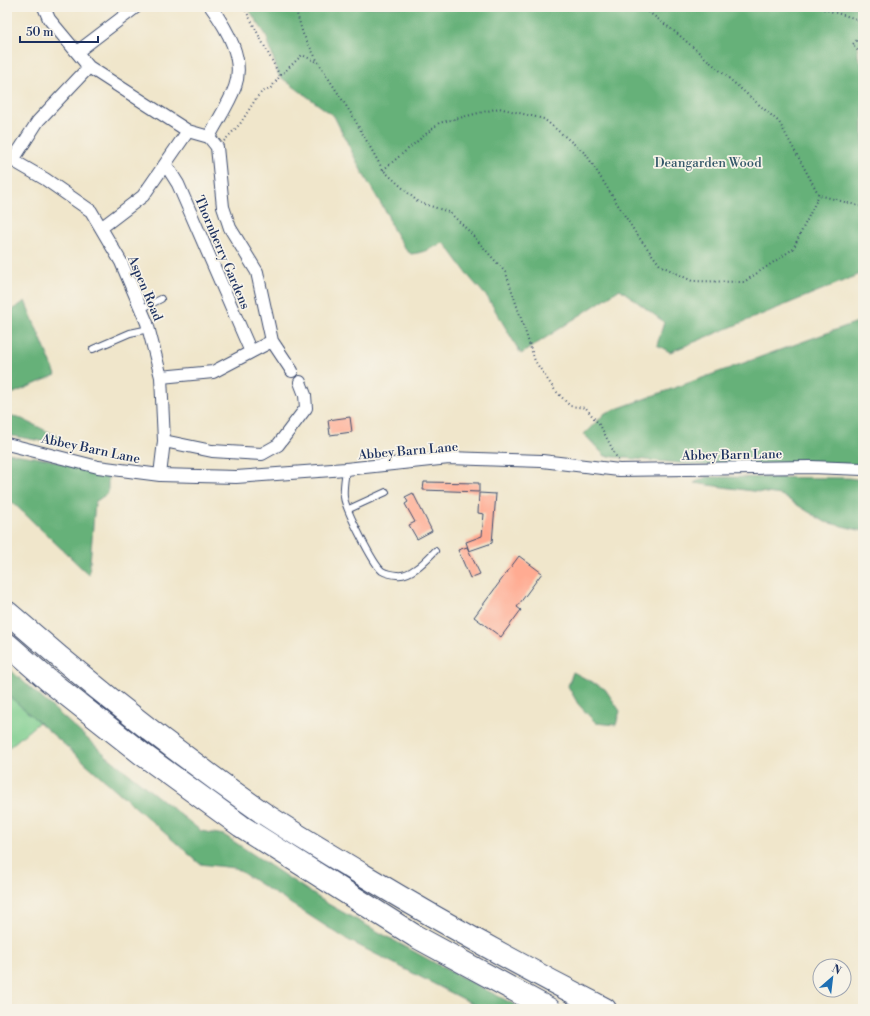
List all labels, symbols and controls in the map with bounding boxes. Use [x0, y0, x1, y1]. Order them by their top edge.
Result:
scale bar [20, 18, 98, 44]
text: 50 m [26, 25, 54, 40]
park label: Deangarden Wood [654, 155, 762, 171]
street label: Thornberry Gardens [191, 193, 253, 312]
street label: Aspen Road [124, 252, 166, 324]
street label: Abbey Barn Lane [39, 430, 142, 467]
street label: Abbey Barn Lane [356, 439, 459, 463]
street label: Abbey Barn Lane [681, 446, 783, 464]
north arrow [812, 958, 852, 998]
text: N [829, 962, 844, 978]

